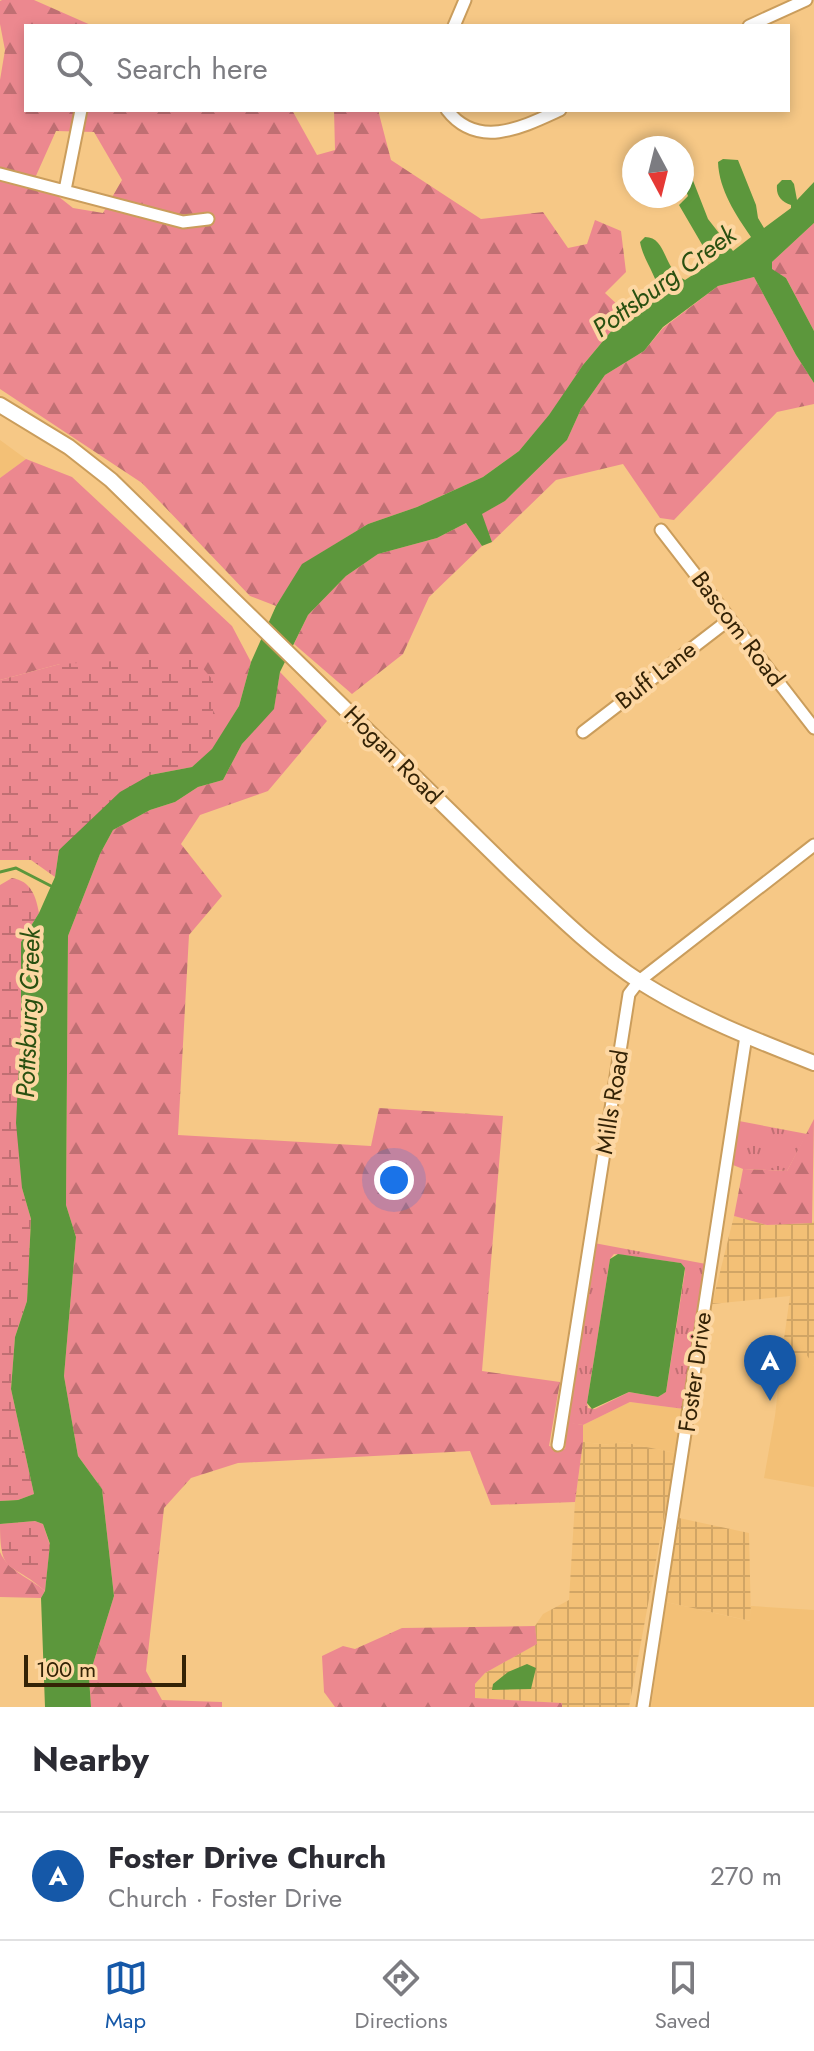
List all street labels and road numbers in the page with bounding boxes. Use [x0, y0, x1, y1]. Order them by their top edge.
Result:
street label: Bascom Road [683, 564, 794, 694]
street label: Buff Lane [608, 632, 704, 717]
street label: Hogan Road [336, 697, 451, 812]
street label: Mills Road [586, 1047, 637, 1157]
street label: Foster Drive [669, 1310, 720, 1434]

